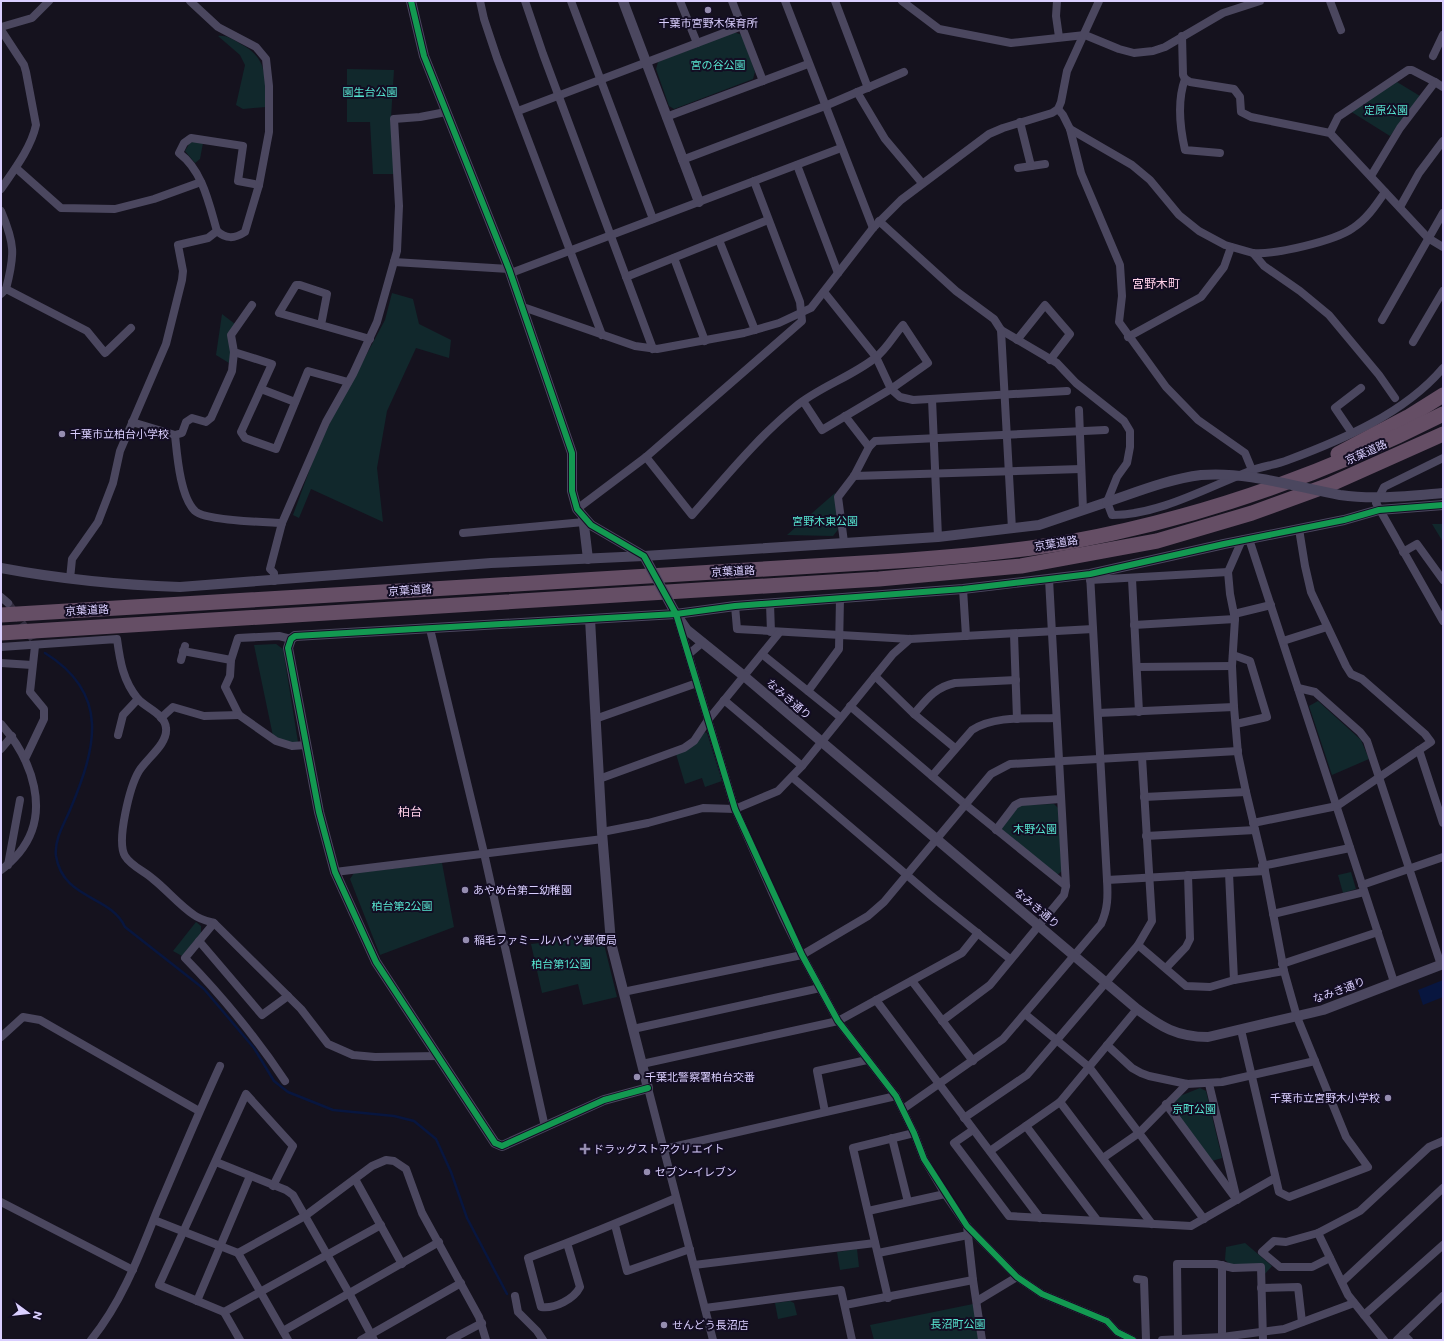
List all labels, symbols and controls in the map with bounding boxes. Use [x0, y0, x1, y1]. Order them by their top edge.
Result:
marker: 千葉市宮野木保育所 [703, 5, 713, 15]
place label: 千葉市宮野木保育所 [659, 16, 758, 29]
park label: 宮の谷公園 [691, 58, 746, 71]
park label: 園生台公園 [343, 85, 398, 98]
park label: 定原公園 [1364, 103, 1408, 116]
district label: 宮野木町 [1132, 276, 1180, 290]
place label: 千葉市立柏台小学校 [70, 427, 169, 440]
marker: 千葉市立柏台小学校 [57, 429, 67, 439]
street label: 京葉道路 [1343, 437, 1389, 466]
park label: 宮野木東公園 [792, 514, 858, 527]
street label: 京葉道路 [1033, 533, 1079, 552]
street label: 京葉道路 [711, 563, 755, 578]
street label: 京葉道路 [388, 581, 432, 598]
street label: 京葉道路 [65, 602, 109, 617]
street label: なみき通り [764, 676, 814, 722]
district label: 柏台 [398, 804, 422, 818]
park label: 木野公園 [1013, 822, 1057, 835]
place label: あやめ台第二幼稚園 [473, 883, 572, 896]
marker: あやめ台第二幼稚園 [460, 885, 470, 895]
street label: なみき通り [1012, 885, 1063, 930]
park label: 柏台第2公園 [371, 899, 433, 912]
place label: 稲毛ファミールハイツ郵便局 [474, 933, 617, 946]
marker: 稲毛ファミールハイツ郵便局 [461, 935, 471, 945]
park label: 柏台第1公園 [531, 957, 591, 970]
street label: なみき通り [1311, 974, 1367, 1005]
place label: 千葉北警察署柏台交番 [645, 1070, 755, 1083]
marker: 千葉北警察署柏台交番 [632, 1072, 642, 1082]
place label: 千葉市立宮野木小学校 [1270, 1091, 1380, 1104]
marker: 千葉市立宮野木小学校 [1383, 1093, 1393, 1103]
park label: 京町公園 [1172, 1102, 1216, 1115]
place label: ドラッグストアクリエイト [593, 1142, 724, 1155]
marker: ドラッグストアクリエイト [580, 1144, 590, 1154]
place label: セブン-イレブン [655, 1165, 737, 1178]
marker: セブン-イレブン [642, 1167, 652, 1177]
north arrow [8, 1293, 48, 1333]
text: N [31, 1310, 45, 1321]
park label: 長沼町公園 [931, 1317, 986, 1330]
place label: せんどう長沼店 [672, 1318, 749, 1331]
marker: せんどう長沼店 [659, 1320, 669, 1330]

